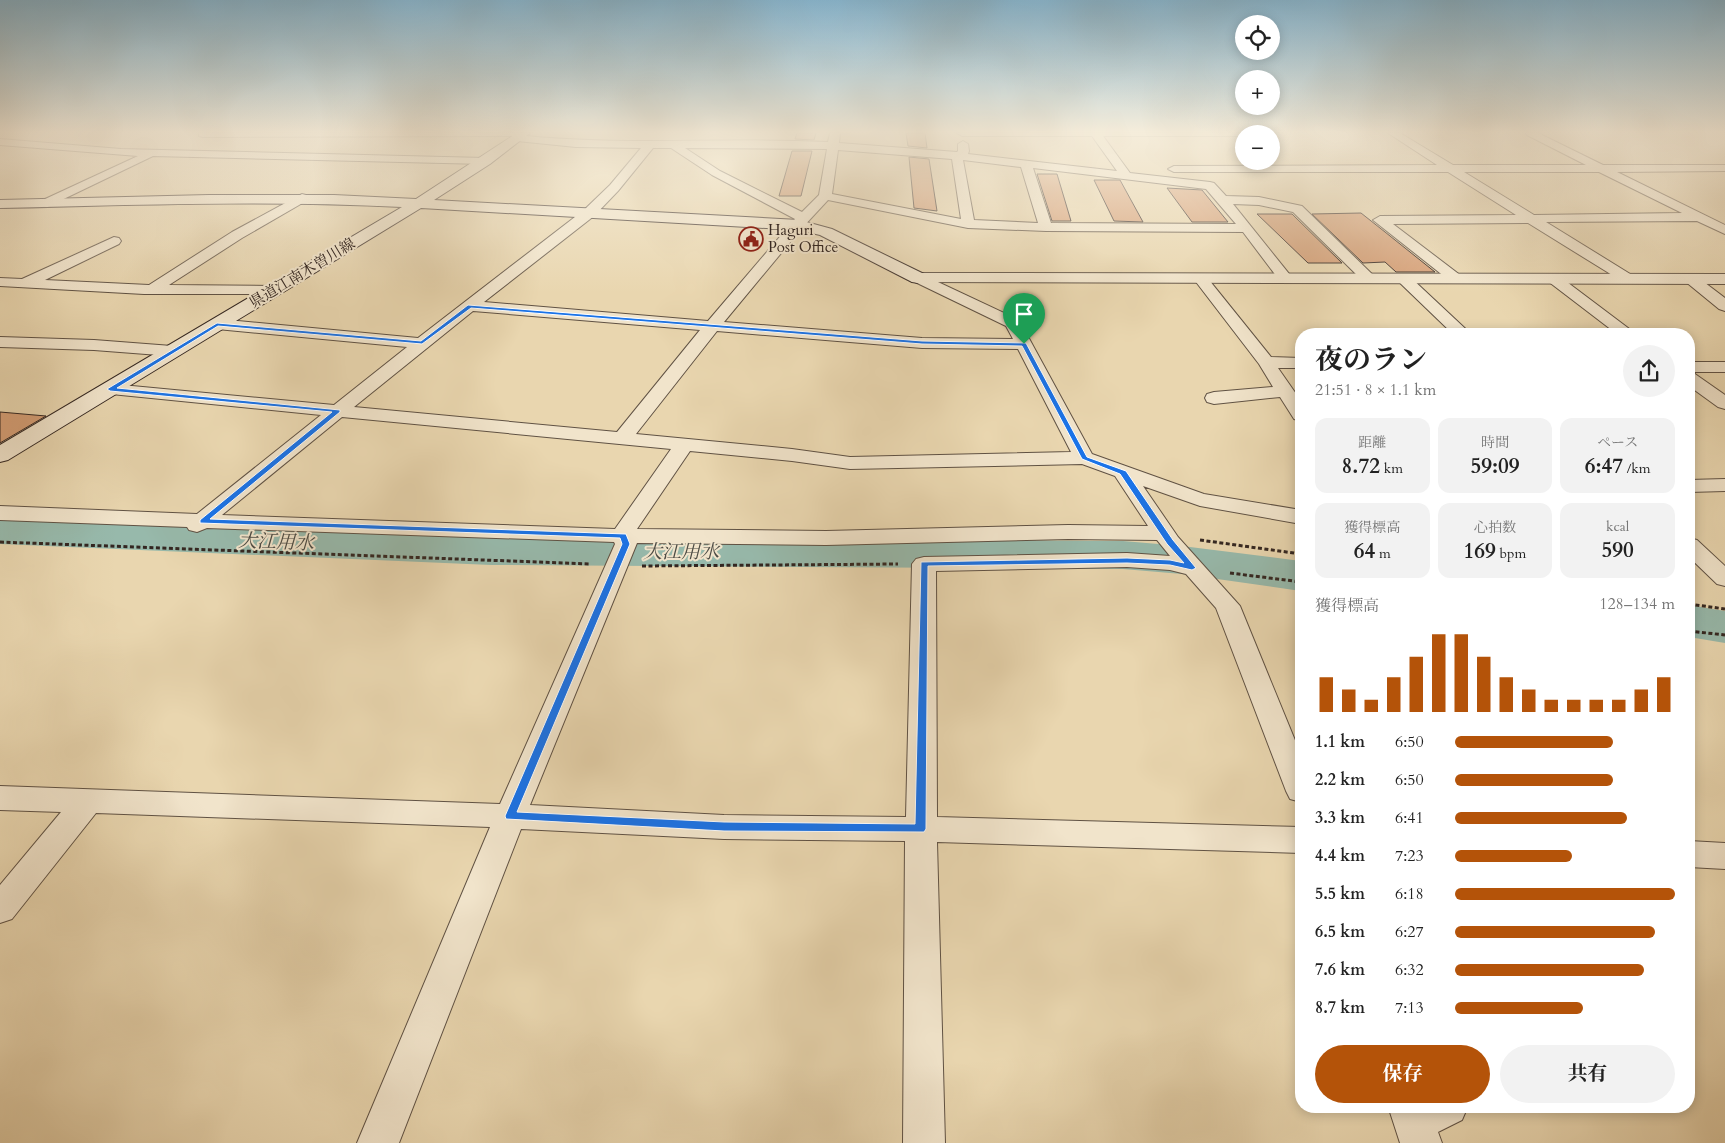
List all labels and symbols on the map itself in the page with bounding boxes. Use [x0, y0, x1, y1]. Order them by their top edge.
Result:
place label: Haguri Post Office [768, 220, 839, 257]
public building icon: Haguri Post Office [738, 226, 764, 252]
street label: 県道江南木曽川線 [245, 234, 359, 312]
pin [1003, 293, 1045, 344]
water label: 大江用水 [238, 528, 316, 556]
water label: 大江用水 [643, 539, 721, 565]

